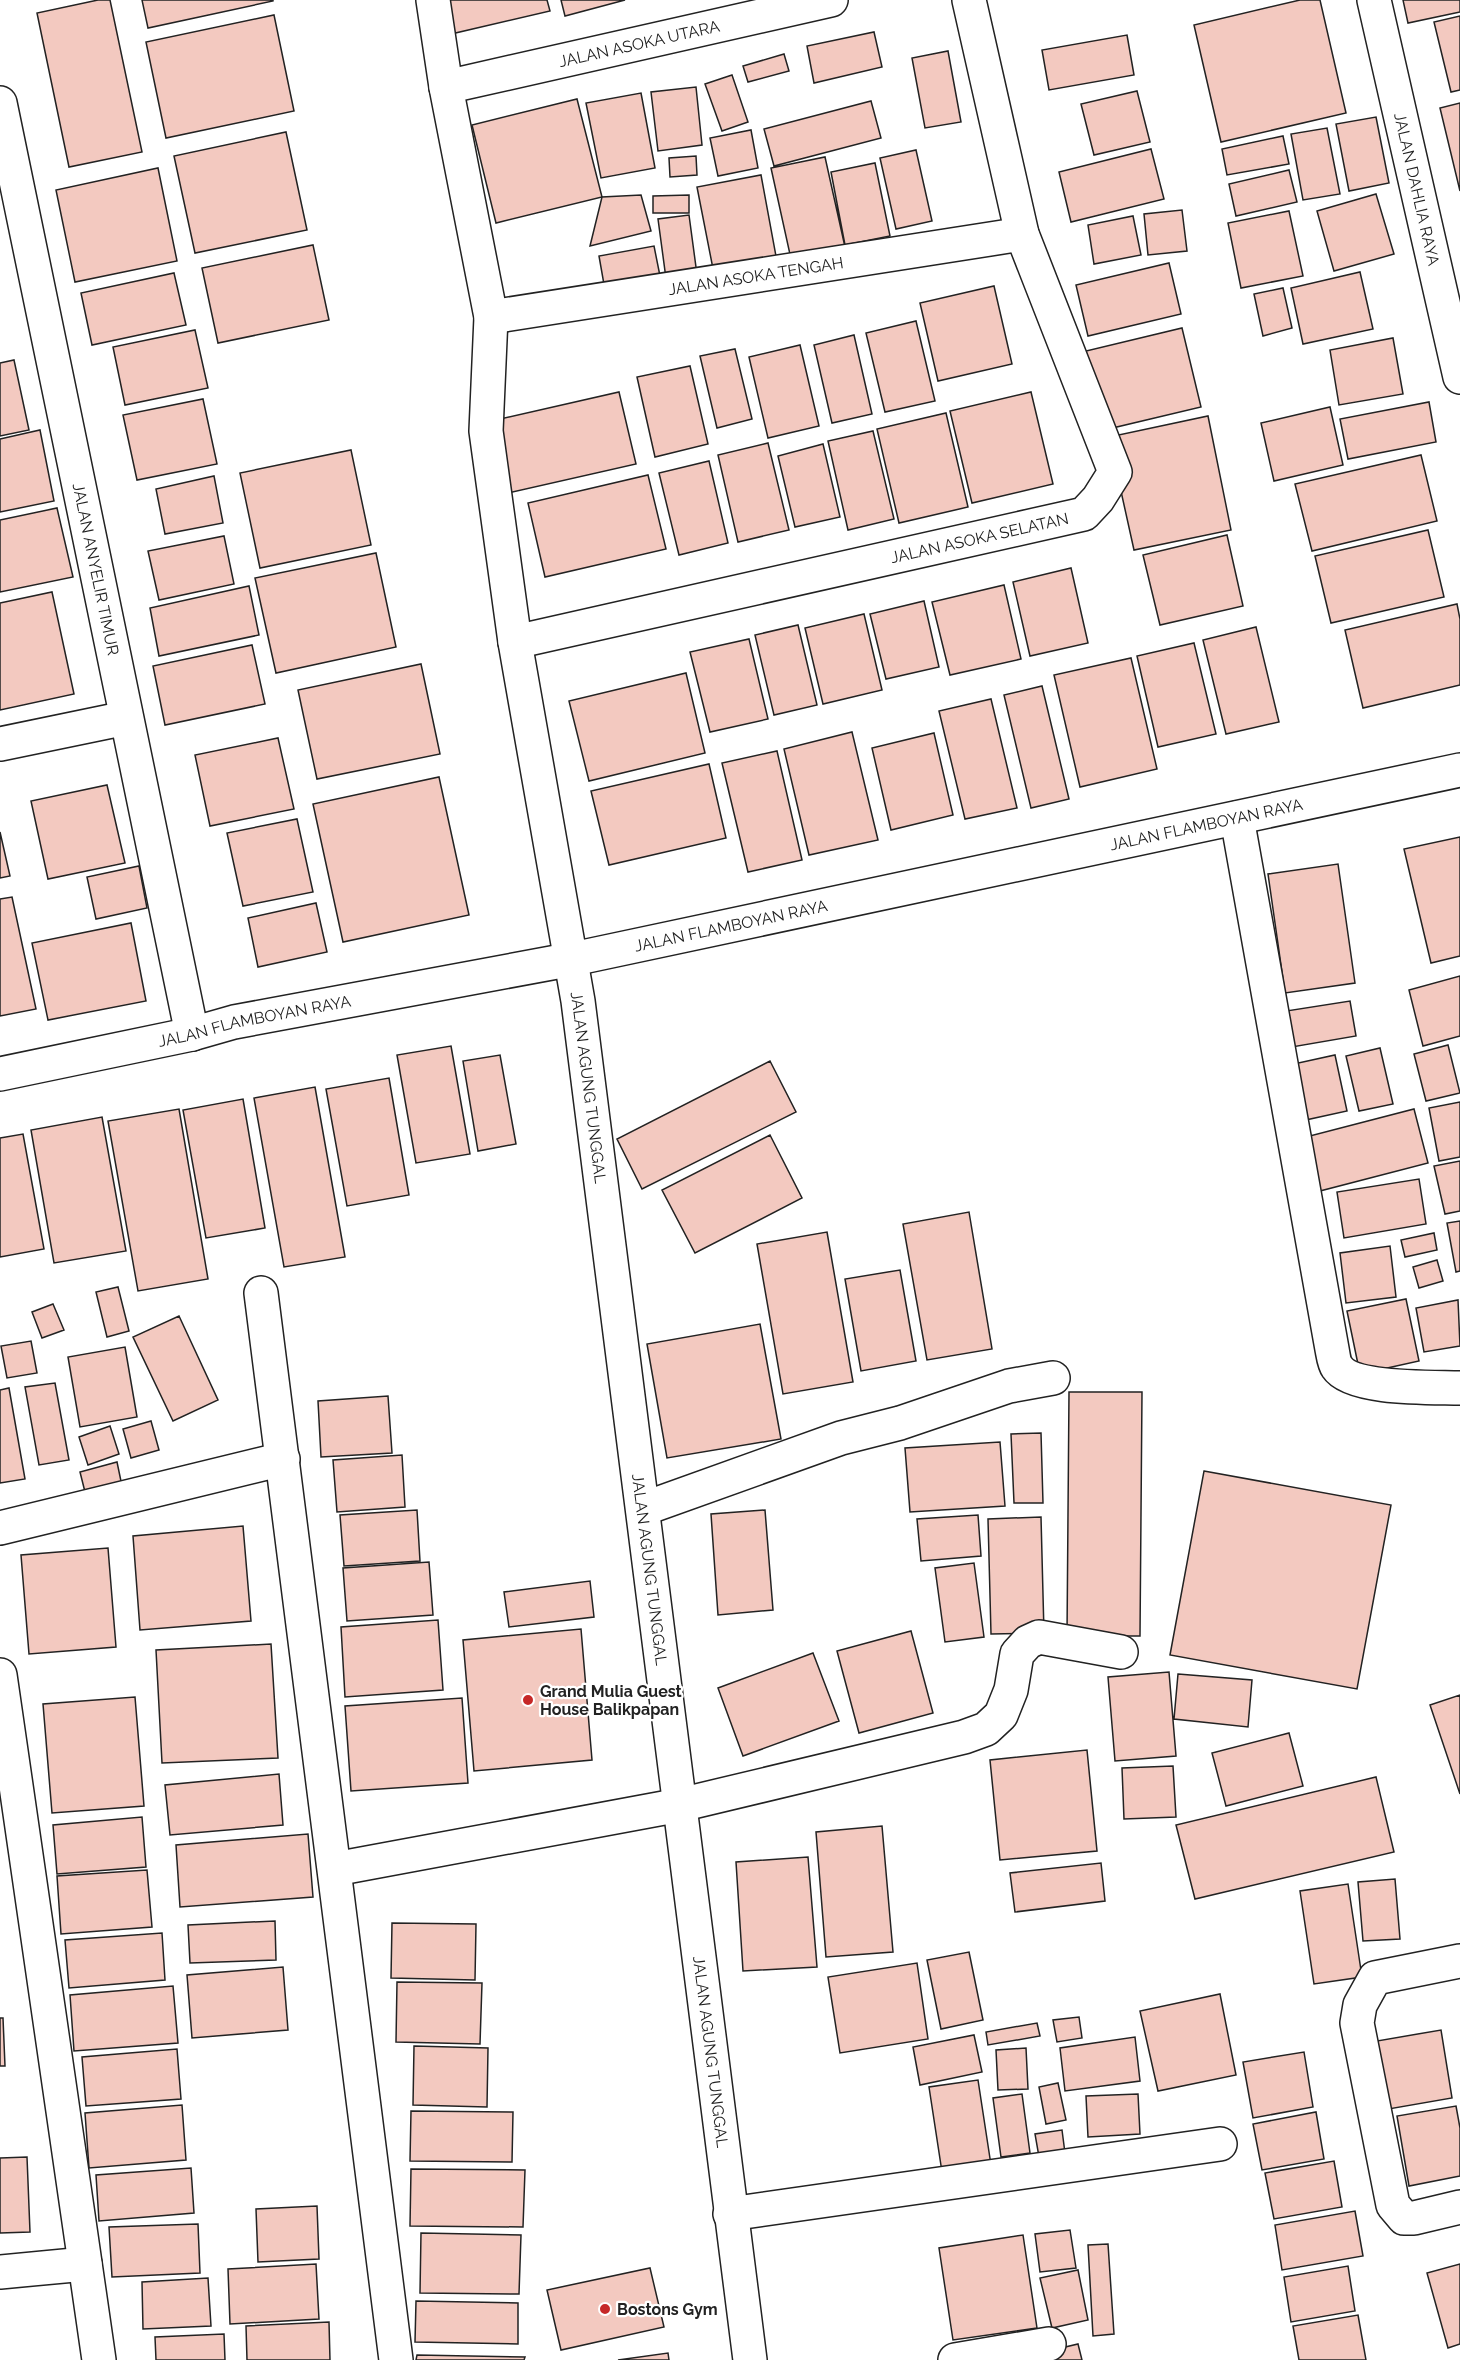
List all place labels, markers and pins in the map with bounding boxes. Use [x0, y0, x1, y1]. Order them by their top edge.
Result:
place label: Grand Mulia Guest House Balikpapan [540, 1682, 682, 1719]
marker: Grand Mulia Guest House Balikpapan [521, 1693, 535, 1707]
place label: Bostons Gym [617, 2300, 718, 2319]
marker: Bostons Gym [598, 2302, 612, 2316]

